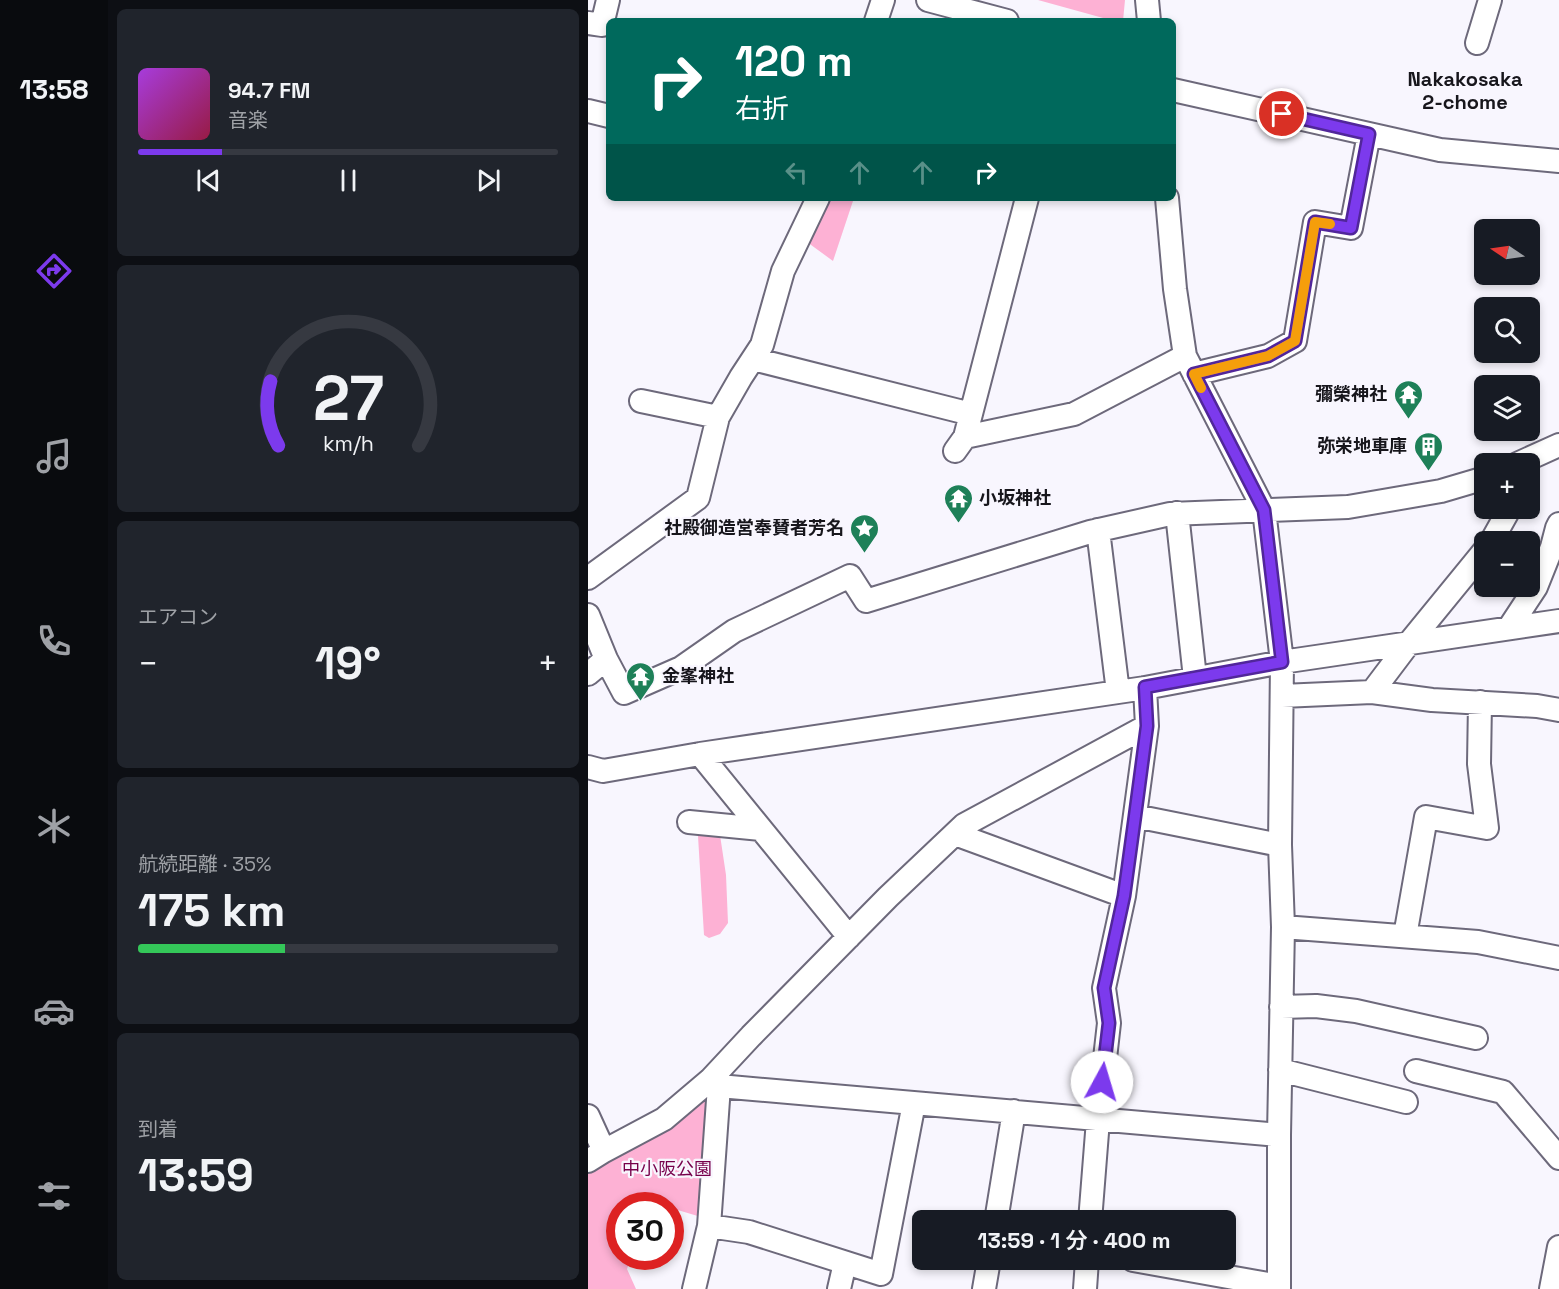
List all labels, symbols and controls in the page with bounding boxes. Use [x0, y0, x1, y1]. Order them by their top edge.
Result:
text: 120 m [735, 35, 853, 88]
icon: right [636, 42, 714, 120]
district label: Nakakosaka 2-chome [1407, 66, 1523, 115]
text: 13:58 [19, 72, 89, 107]
text: 94.7 FM [228, 76, 310, 104]
pin [1256, 88, 1307, 139]
text: 右折 [735, 91, 789, 126]
icon: arrive [1265, 97, 1298, 130]
text: 音楽 [228, 107, 268, 133]
icon: left [780, 156, 813, 189]
icon: ahead [843, 156, 876, 189]
icon: ahead [906, 156, 939, 189]
icon: right [969, 156, 1002, 189]
icon: previous [192, 164, 225, 197]
icon: pause [332, 164, 365, 197]
icon: next [472, 164, 505, 197]
north arrow [1474, 219, 1540, 285]
map controls [1474, 219, 1540, 597]
icon: directions [33, 250, 75, 292]
button: search [1474, 297, 1540, 363]
text: 27 [312, 359, 384, 438]
button: layers [1474, 375, 1540, 441]
temple icon: 彌榮神社 [1392, 378, 1424, 420]
place label: 彌榮神社 [1315, 382, 1387, 405]
text: km/h [322, 430, 374, 457]
building icon: 弥栄地車庫 [1412, 430, 1444, 472]
place label: 弥栄地車庫 [1317, 434, 1407, 457]
icon: music [33, 435, 75, 477]
button: + [1474, 453, 1540, 519]
temple icon: 小坂神社 [942, 482, 974, 524]
place label: 小坂神社 [979, 486, 1051, 509]
place icon: 社殿御造営奉賛者芳名 [849, 512, 881, 554]
place label: 社殿御造営奉賛者芳名 [664, 516, 844, 539]
button: − [1474, 531, 1540, 597]
text: エアコン [138, 604, 218, 630]
icon: phone [33, 620, 75, 662]
text: 19° [315, 635, 381, 692]
text: − [138, 643, 158, 685]
text: + [538, 643, 558, 685]
temple icon: 金峯神社 [625, 660, 657, 702]
place label: 金峯神社 [662, 664, 734, 687]
icon: climate [33, 805, 75, 847]
text: 航続距離 · 35% [138, 851, 272, 877]
text: 175 km [138, 882, 286, 939]
icon: car [33, 990, 75, 1032]
position arrow [1070, 1050, 1134, 1114]
text: 到着 [138, 1116, 178, 1142]
text: 13:59 [138, 1147, 254, 1204]
park label: 中小阪公園 [622, 1157, 712, 1180]
icon: filters [33, 1175, 75, 1217]
speed limit sign: 30 [606, 1192, 684, 1270]
text: 13:59 · 1 分 · 400 m [977, 1226, 1171, 1254]

